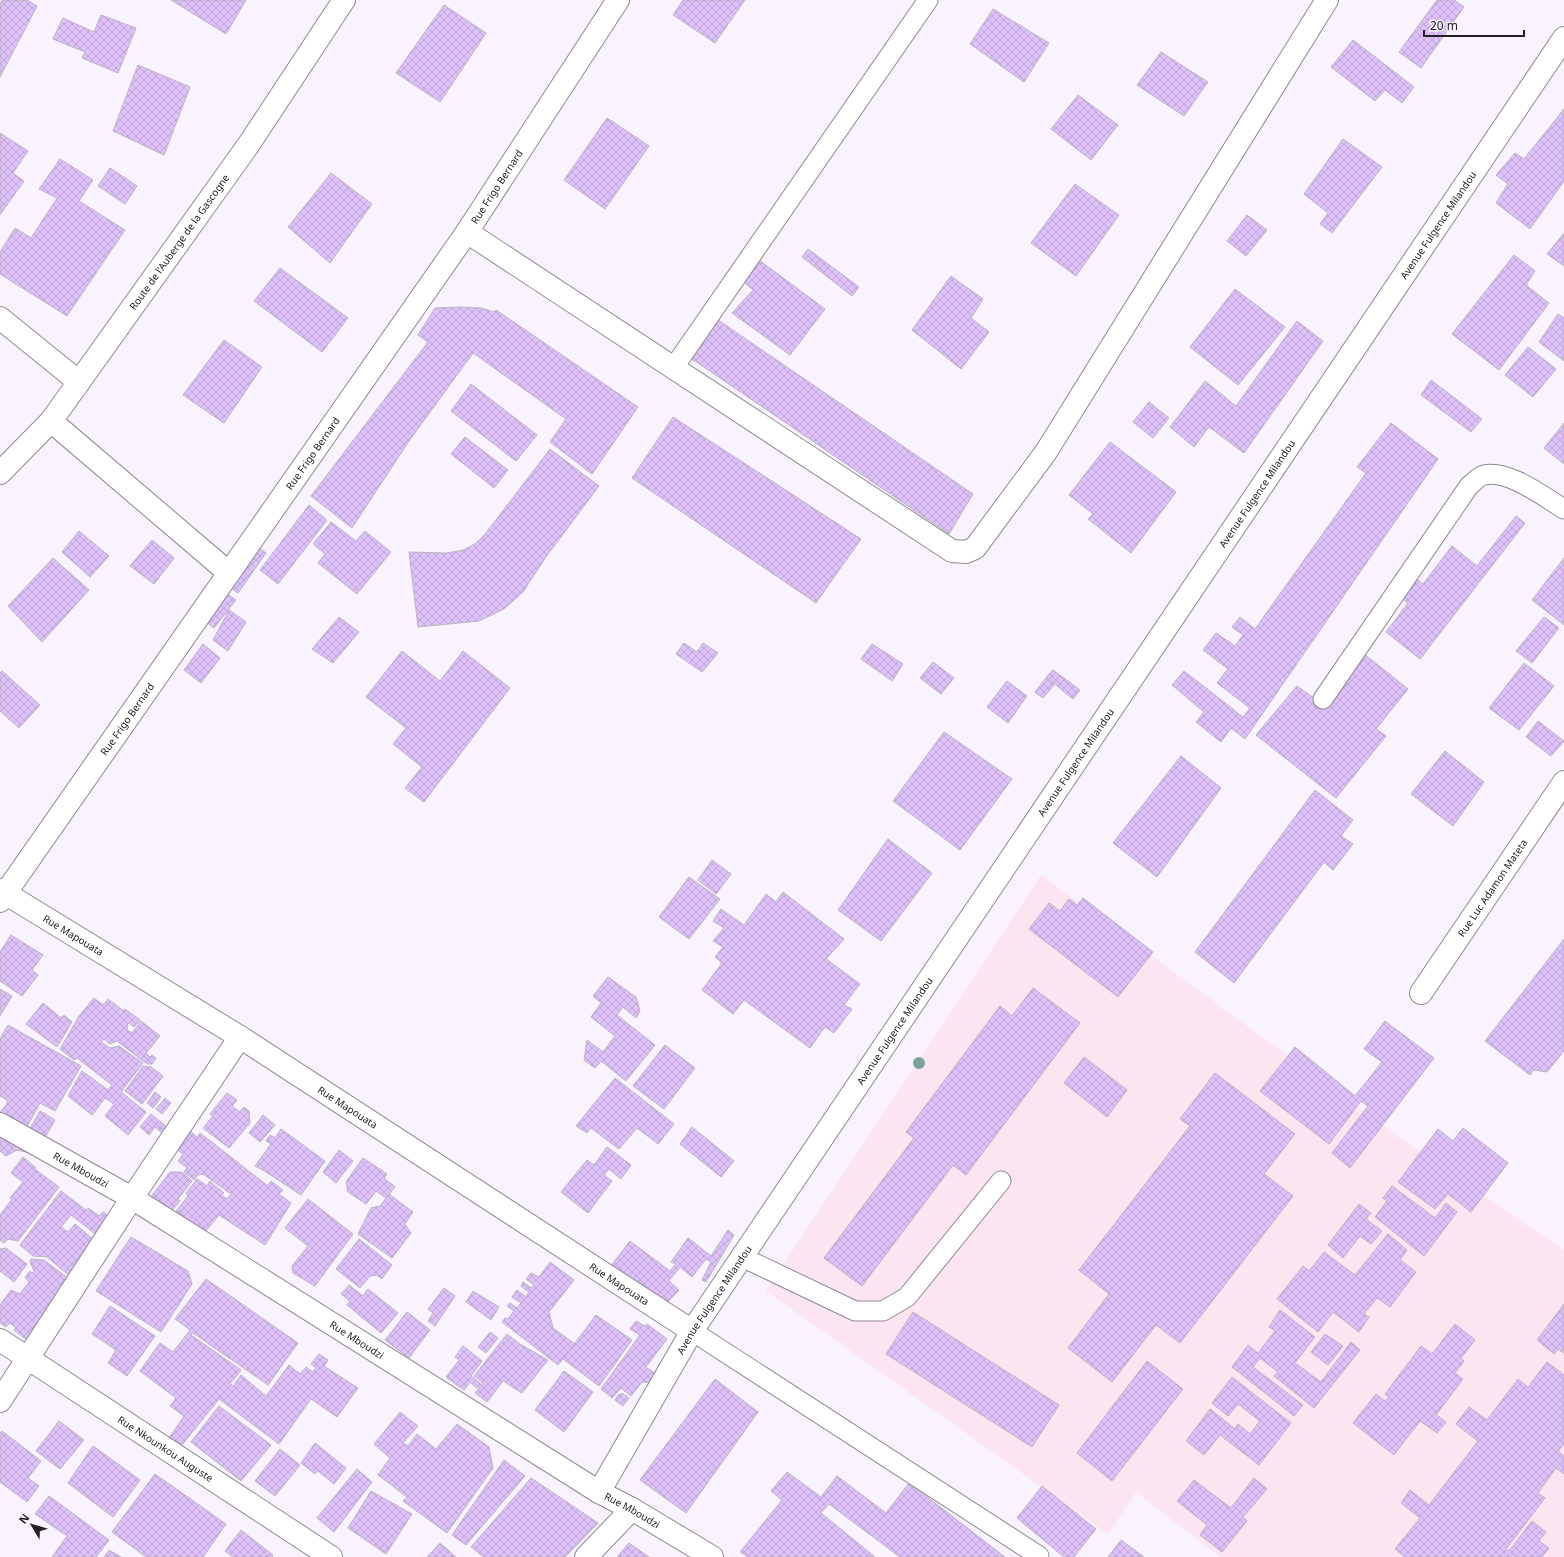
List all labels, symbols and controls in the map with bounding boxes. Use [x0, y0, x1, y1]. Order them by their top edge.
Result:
scale bar [1424, 12, 1524, 38]
text: 20 m [1430, 17, 1458, 34]
street label: Rue Frigo Bernard [467, 147, 526, 226]
street label: Avenue Fulgence Milandou [1397, 168, 1479, 282]
street label: Route de l'Auberge de la Gascogne [126, 171, 232, 313]
street label: Rue Frigo Bernard [282, 414, 343, 492]
street label: Avenue Fulgence Milandou [1215, 437, 1298, 550]
street label: Rue Frigo Bernard [97, 680, 157, 758]
street label: Avenue Fulgence Milandou [1034, 706, 1117, 819]
street label: Rue Luc Adamon Mateta [1454, 836, 1530, 939]
street label: Rue Mapouata [40, 911, 106, 959]
street label: Avenue Fulgence Milandou [853, 974, 936, 1087]
street label: Rue Mapouata [315, 1083, 380, 1132]
street label: Rue Mboudzi [51, 1148, 111, 1191]
street label: Avenue Fulgence Milandou [673, 1243, 755, 1357]
street label: Rue Mapouata [587, 1259, 652, 1308]
street label: Rue Mboudzi [327, 1317, 387, 1362]
street label: Rue Nkounkou Auguste [115, 1412, 216, 1485]
street label: Rue Mboudzi [602, 1489, 663, 1531]
north arrow [12, 1505, 52, 1545]
text: N [15, 1510, 32, 1527]

